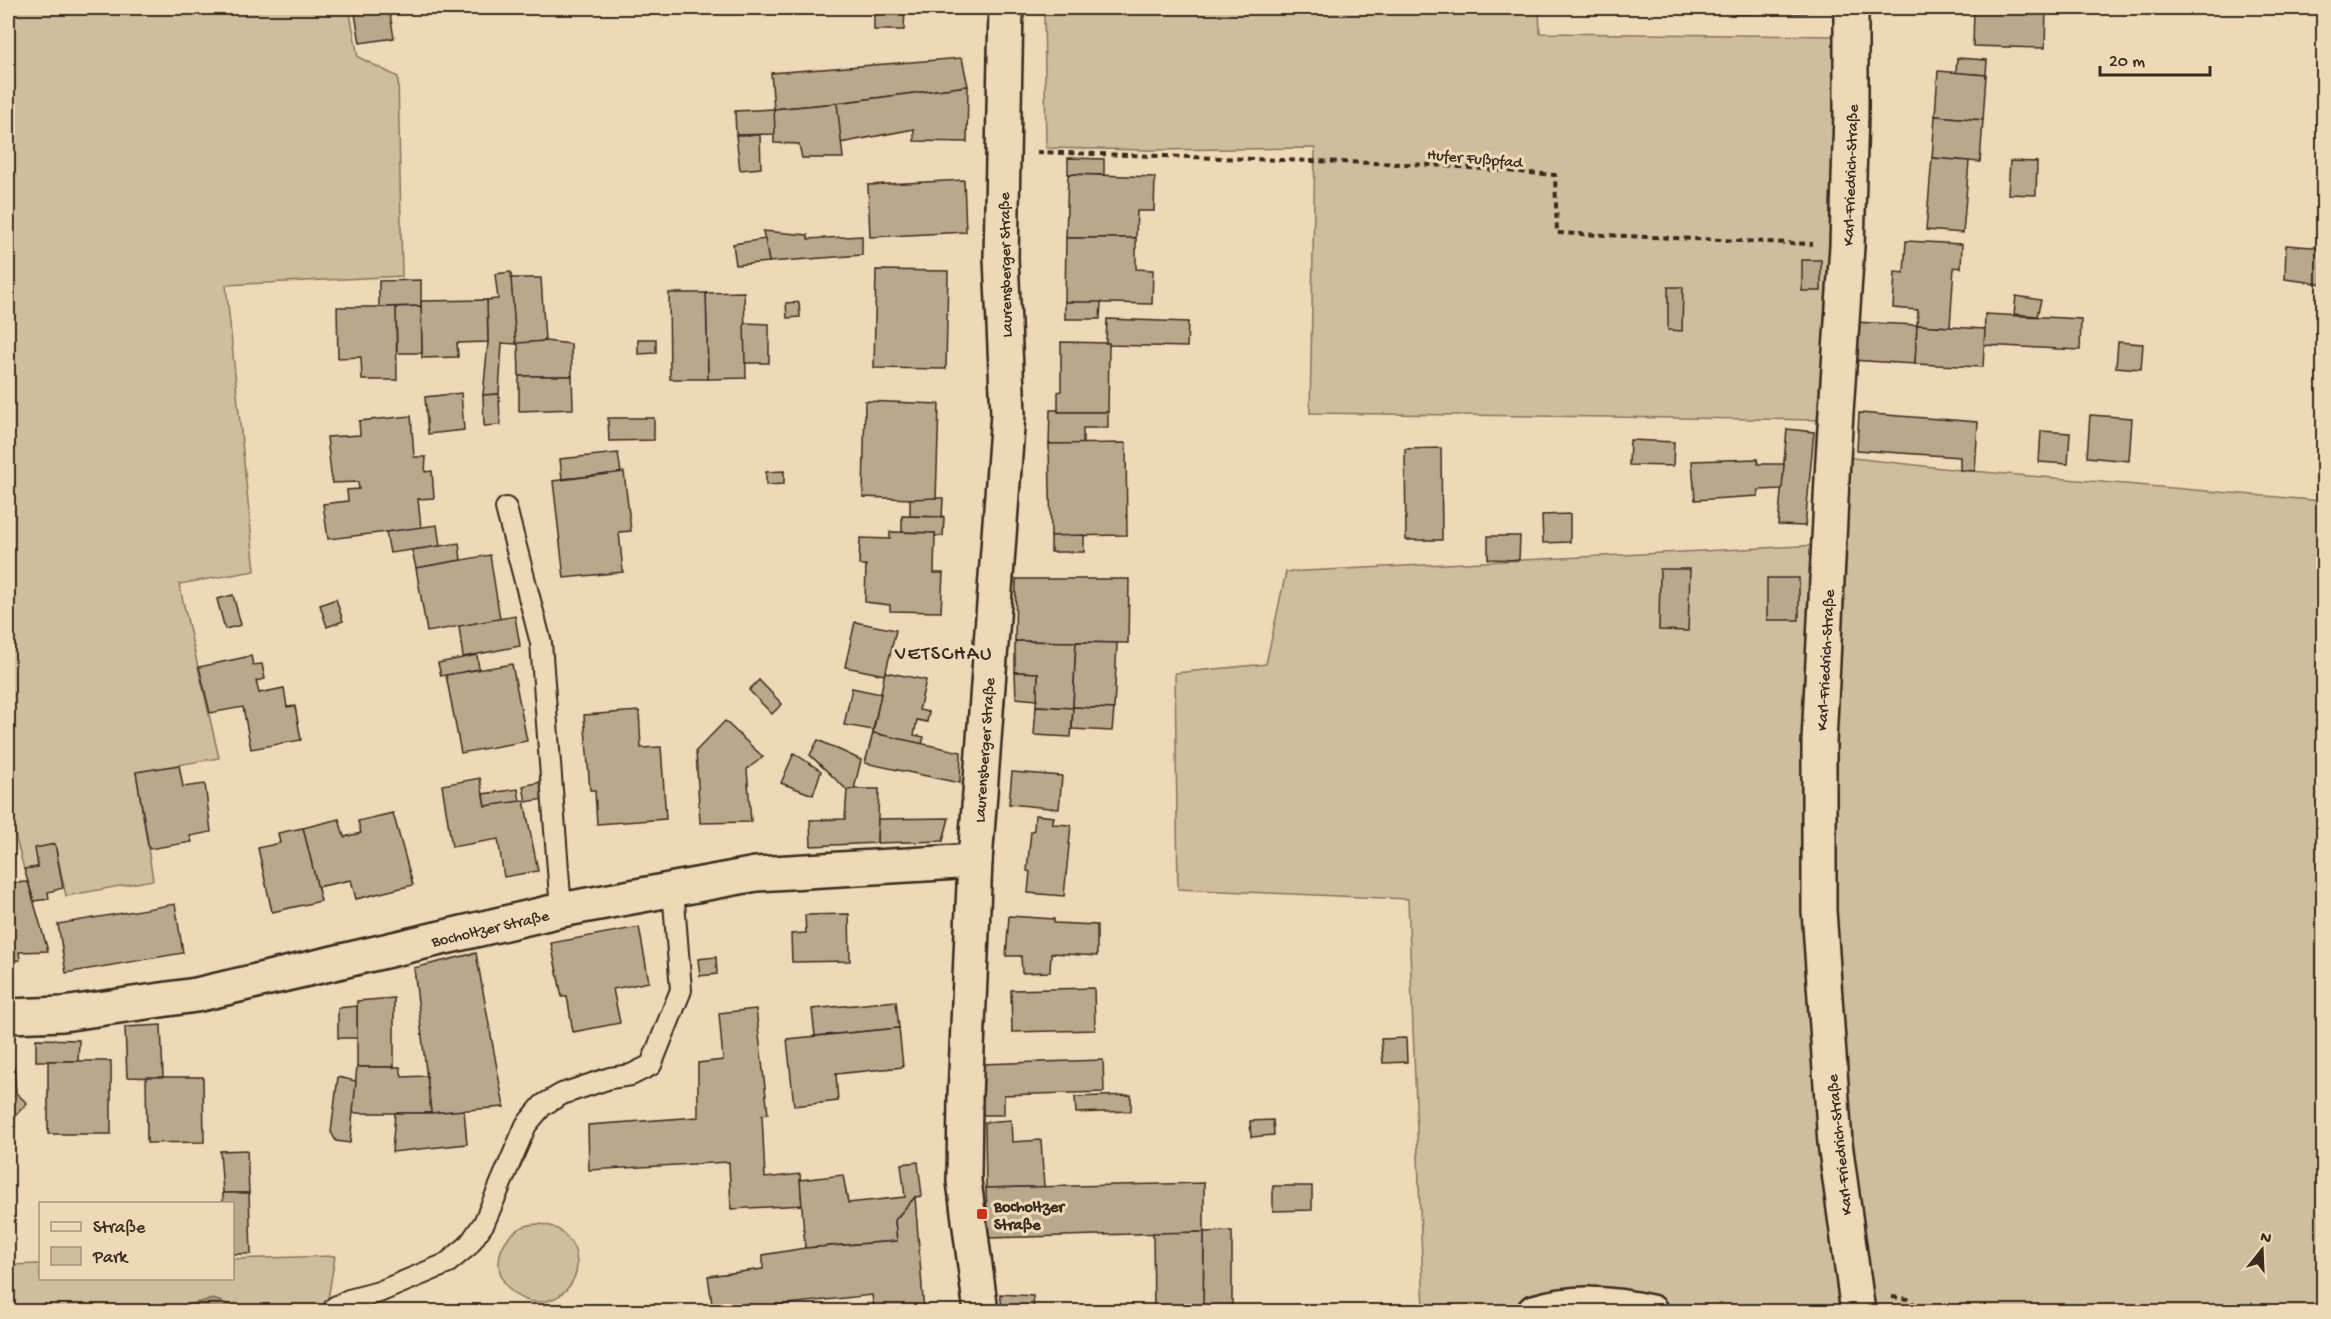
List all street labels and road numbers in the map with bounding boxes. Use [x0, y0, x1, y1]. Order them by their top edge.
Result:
street label: Karl-Friedrich-Straße [1841, 103, 1864, 246]
street label: Hufer Fußpfad [1426, 147, 1525, 174]
street label: Laurensberger Straße [997, 191, 1018, 338]
street label: Karl-Friedrich-Straße [1814, 588, 1841, 731]
street label: Laurensberger Straße [972, 676, 1001, 823]
street label: Bocholtzer Straße [429, 907, 552, 953]
street label: Karl-Friedrich-Straße [1825, 1073, 1858, 1216]

